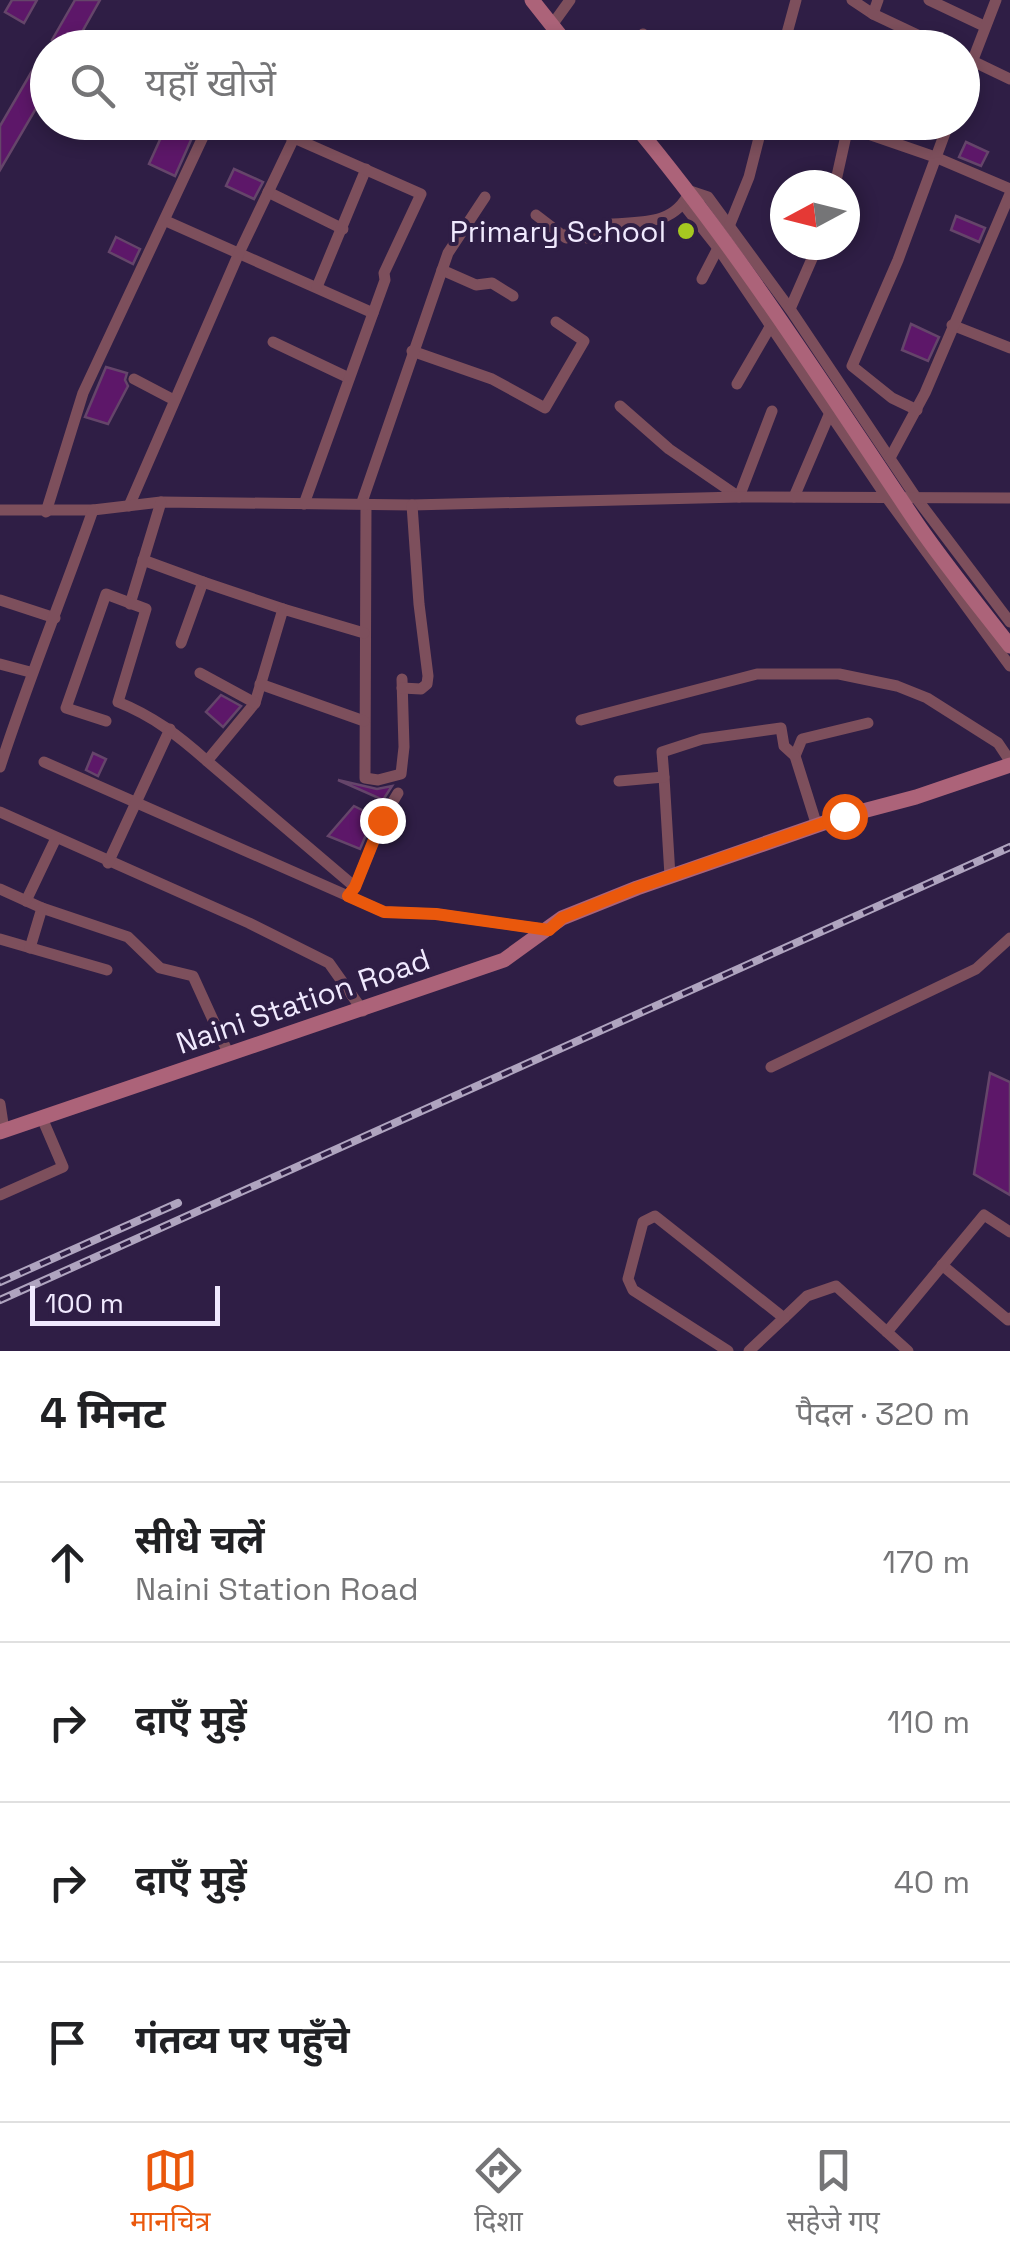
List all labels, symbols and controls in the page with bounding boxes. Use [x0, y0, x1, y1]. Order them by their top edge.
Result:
search box [30, 30, 980, 140]
icon: search [65, 58, 120, 113]
text: यहाँ खोजें [145, 59, 276, 107]
north arrow [770, 170, 860, 260]
place label: Primary School [450, 212, 666, 251]
marker: Primary School [675, 220, 697, 242]
route start [822, 794, 868, 840]
route end [360, 798, 406, 844]
street label: Naini Station Road [171, 939, 435, 1063]
scale bar [30, 1281, 220, 1326]
text: 100 m [45, 1285, 124, 1321]
text: 4 मिनट [40, 1387, 166, 1440]
text: पैदल · 320 m [796, 1394, 970, 1434]
text: सीधे चलें [135, 1516, 264, 1564]
icon: ahead [40, 1535, 95, 1590]
text: 170 m [883, 1542, 970, 1582]
text: Naini Station Road [135, 1569, 419, 1609]
icon: right [40, 1695, 95, 1750]
text: दाएँ मुड़ें [135, 1696, 247, 1744]
text: 110 m [887, 1702, 970, 1742]
icon: right [40, 1855, 95, 1910]
text: दाएँ मुड़ें [135, 1856, 247, 1904]
text: 40 m [894, 1862, 970, 1902]
icon: arrive [40, 2015, 95, 2070]
text: गंतव्य पर पहुँचे [135, 2016, 350, 2064]
tab: मानचित्र [130, 2143, 210, 2242]
tab: दिशा [471, 2143, 526, 2242]
tab: सहेजे गए [787, 2143, 880, 2242]

